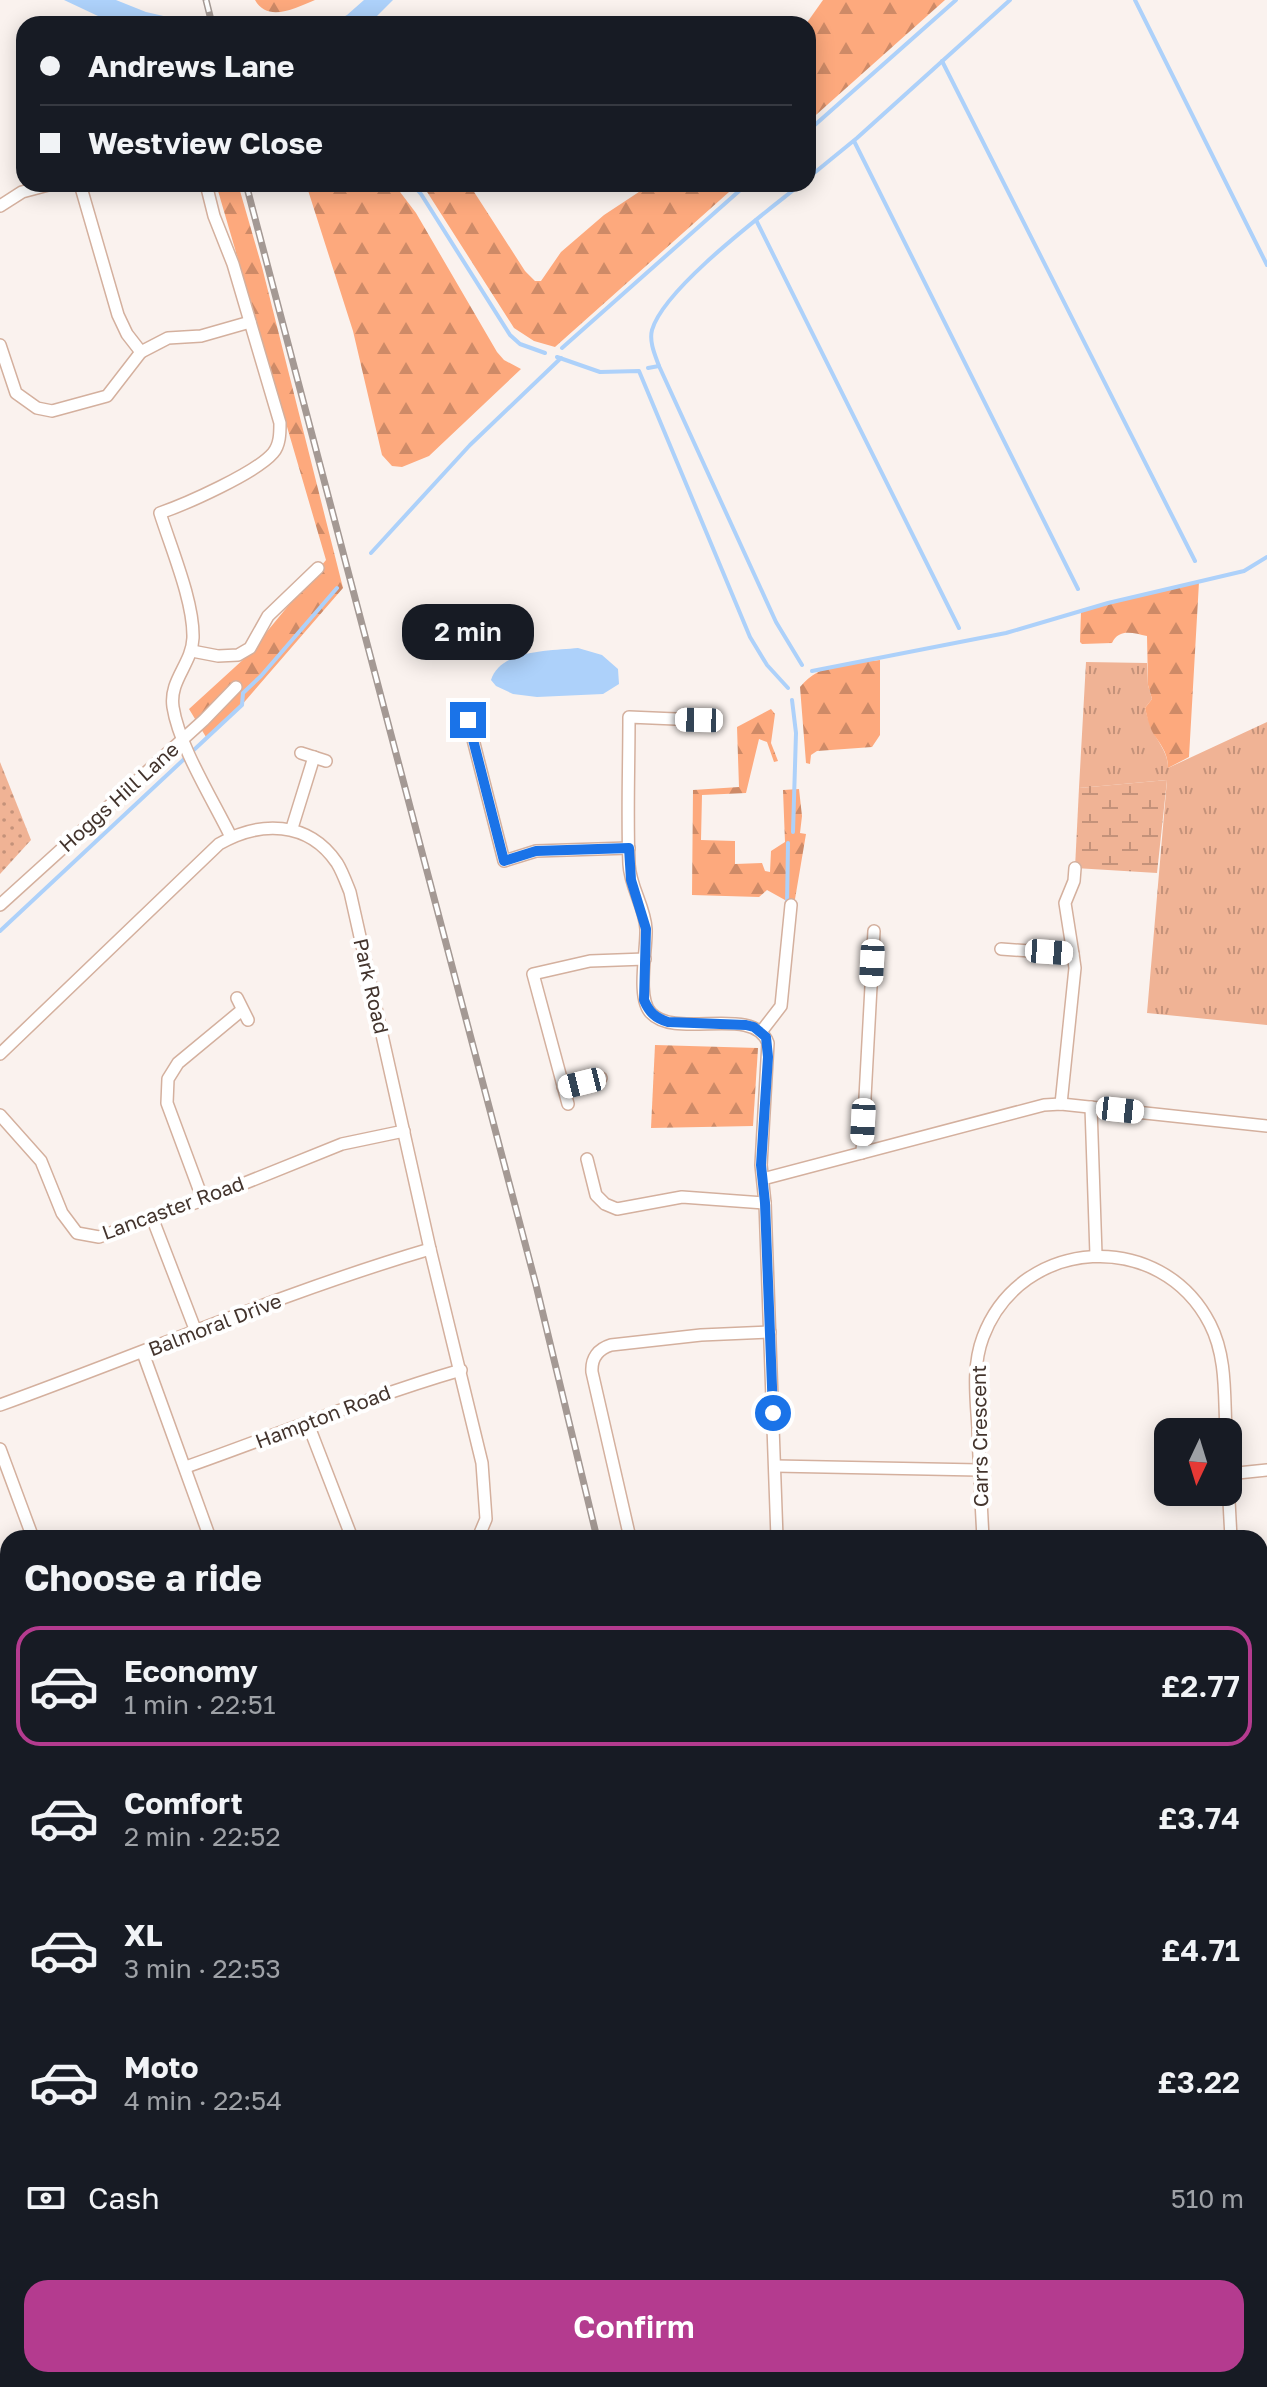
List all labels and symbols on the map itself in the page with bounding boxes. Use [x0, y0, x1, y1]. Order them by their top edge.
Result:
callout: 2 min [402, 604, 534, 660]
route end [450, 702, 486, 738]
car [675, 708, 723, 732]
street label: Hoggs Hill Lane [54, 736, 183, 856]
street label: Park Road [349, 936, 395, 1036]
car [859, 938, 885, 988]
car [1024, 938, 1074, 966]
car [556, 1066, 608, 1100]
car [1095, 1096, 1145, 1124]
car [850, 1097, 876, 1147]
street label: Lancaster Road [98, 1170, 247, 1244]
street label: Balmoral Drive [145, 1288, 285, 1360]
street label: Carrs Crescent [966, 1365, 992, 1507]
street label: Hampton Road [252, 1379, 394, 1453]
route start [755, 1395, 791, 1431]
north arrow [1154, 1418, 1242, 1506]

